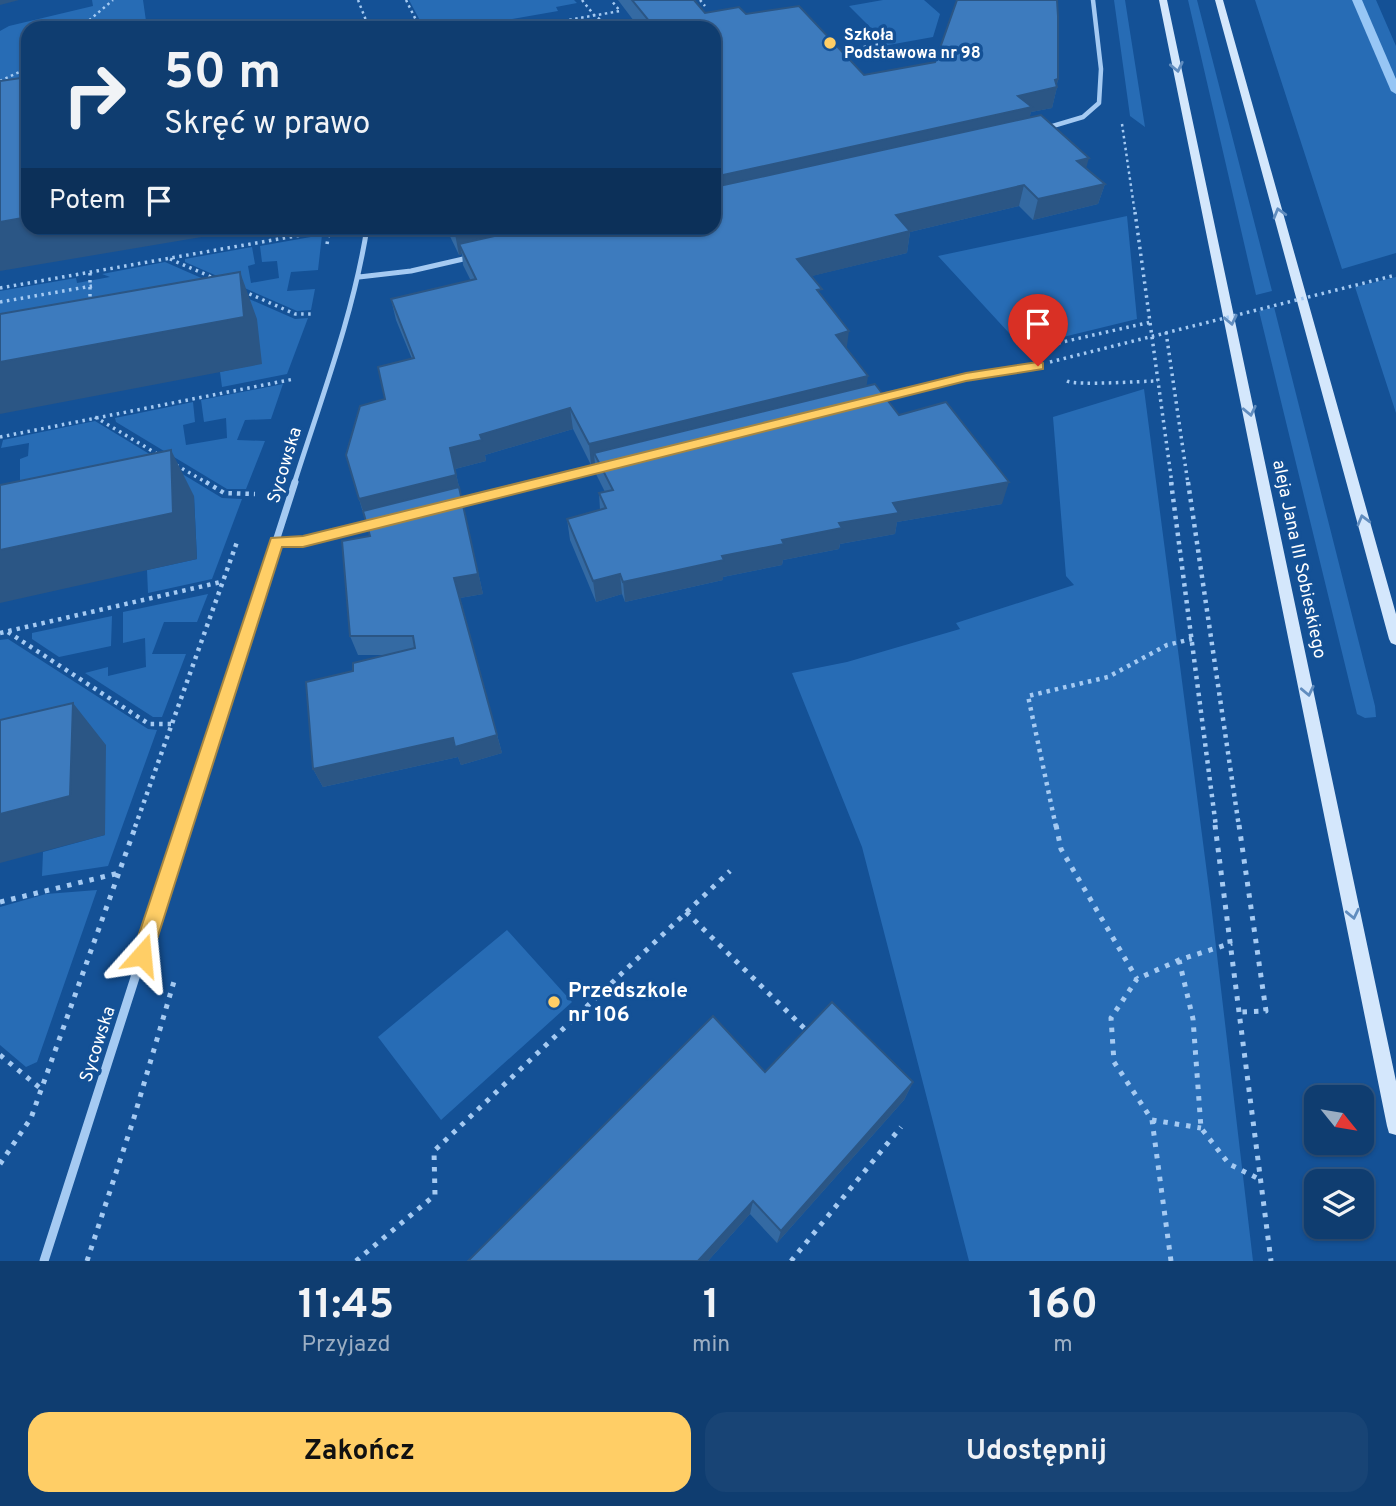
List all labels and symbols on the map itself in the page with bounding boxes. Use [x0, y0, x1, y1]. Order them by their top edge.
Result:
place label: Szkoła Podstawowa nr 98 [844, 26, 981, 64]
marker: Szkoła Podstawowa nr 98 [822, 35, 838, 51]
one-way arrow [1169, 61, 1184, 73]
one-way arrow [1272, 207, 1287, 219]
pin [1008, 294, 1068, 366]
one-way arrow [1223, 314, 1238, 326]
one-way arrow [1242, 405, 1257, 417]
street label: Sycowska [263, 424, 308, 506]
street label: aleja Jana III Sobieskiego [1266, 458, 1331, 661]
one-way arrow [1357, 514, 1371, 526]
one-way arrow [1299, 685, 1314, 697]
one-way arrow [1345, 908, 1360, 920]
position arrow [105, 918, 179, 992]
place label: Przedszkole nr 106 [568, 978, 688, 1029]
marker: Przedszkole nr 106 [546, 994, 562, 1010]
street label: Sycowska [75, 1003, 122, 1085]
north arrow [1304, 1085, 1374, 1155]

